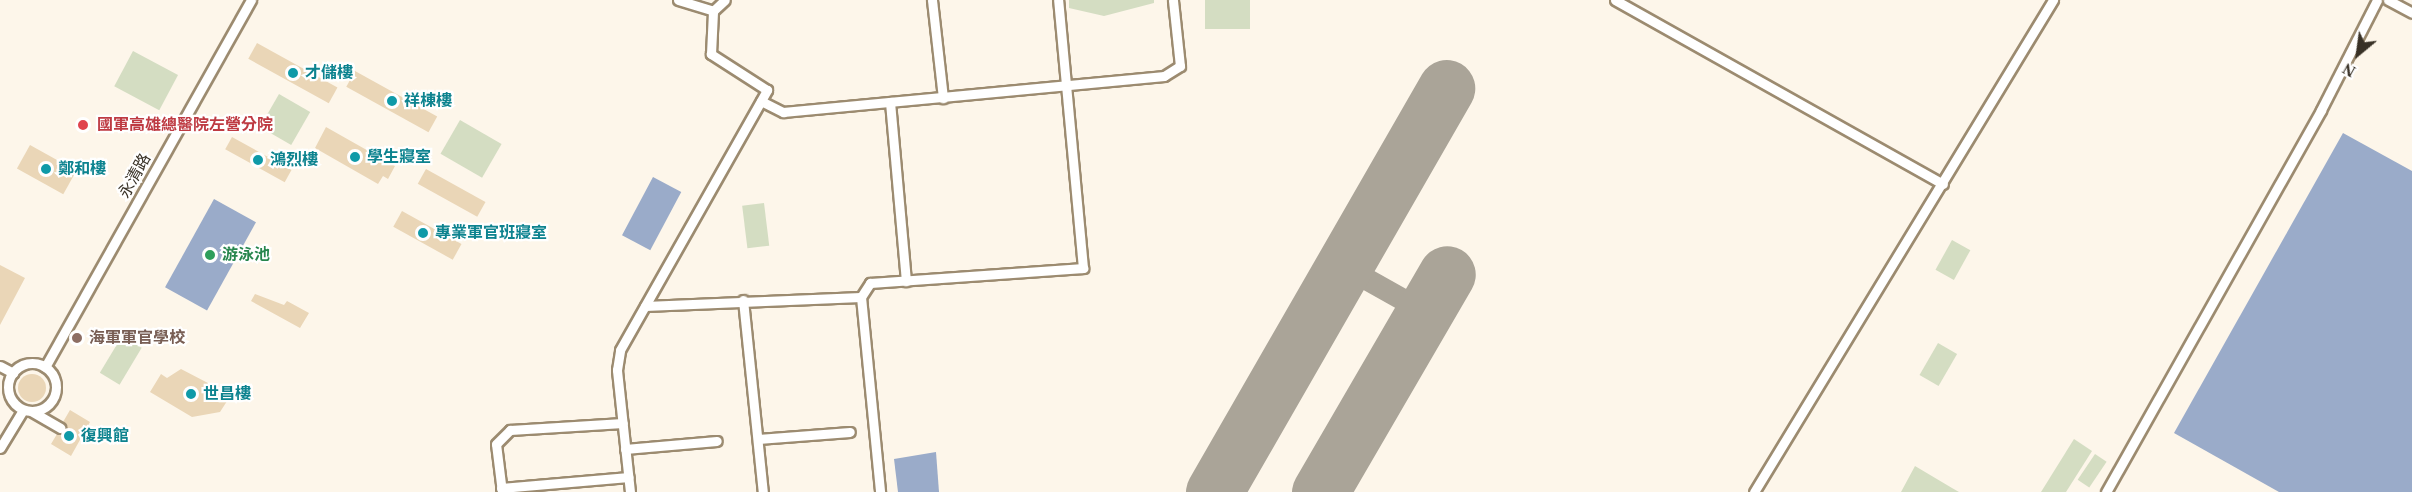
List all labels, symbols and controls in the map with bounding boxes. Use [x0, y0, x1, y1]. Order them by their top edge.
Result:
north arrow [2328, 24, 2388, 84]
text: N [2340, 60, 2358, 80]
place label: 才儲樓 [305, 63, 353, 83]
marker: 才儲樓 [286, 66, 300, 80]
place label: 祥棟樓 [404, 91, 452, 111]
marker: 祥棟樓 [385, 94, 399, 108]
place label: 國軍高雄總醫院左營分院 [97, 115, 273, 135]
marker: 國軍高雄總醫院左營分院 [74, 116, 92, 134]
place label: 學生寢室 [367, 147, 431, 167]
street label: 永清路 [115, 150, 155, 202]
place label: 鴻烈樓 [270, 150, 318, 170]
marker: 學生寢室 [348, 150, 362, 164]
marker: 鴻烈樓 [251, 153, 265, 167]
place label: 鄭和樓 [58, 159, 106, 179]
marker: 鄭和樓 [39, 162, 53, 176]
place label: 專業軍官班寢室 [435, 223, 547, 243]
marker: 專業軍官班寢室 [416, 226, 430, 240]
place label: 游泳池 [222, 245, 270, 265]
marker: 游泳池 [203, 248, 217, 262]
place label: 海軍軍官學校 [89, 328, 185, 348]
marker: 海軍軍官學校 [70, 331, 84, 345]
place label: 世昌樓 [203, 384, 251, 404]
marker: 世昌樓 [184, 387, 198, 401]
place label: 復興館 [81, 426, 129, 446]
marker: 復興館 [62, 429, 76, 443]

